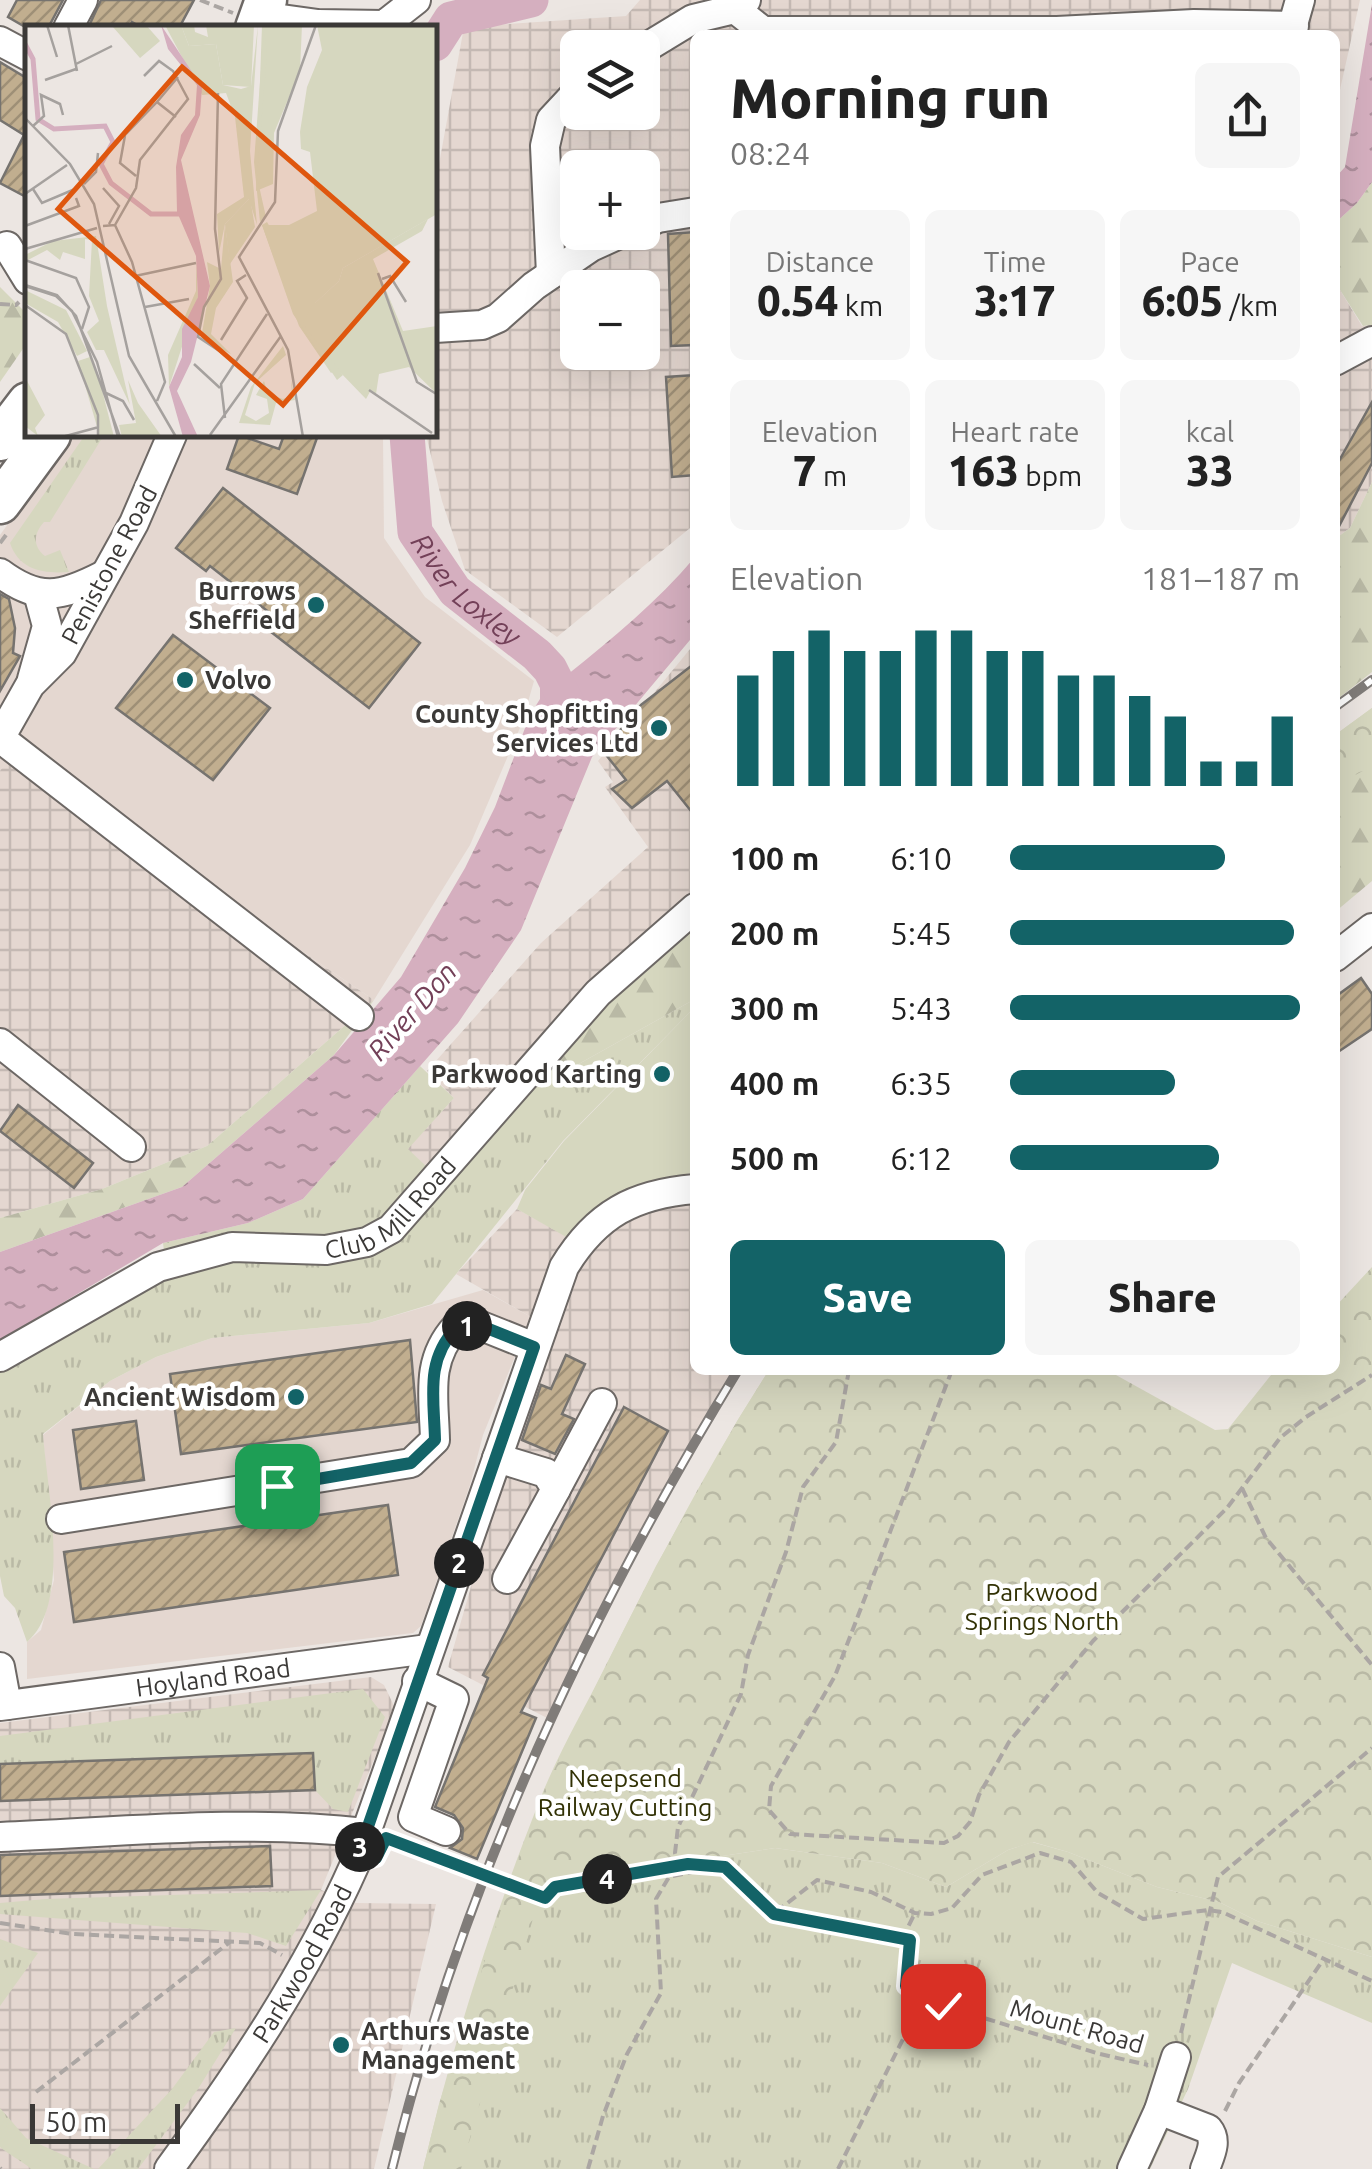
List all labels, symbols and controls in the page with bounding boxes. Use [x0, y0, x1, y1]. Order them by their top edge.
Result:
inset map [25, 25, 438, 438]
map controls [560, 30, 660, 370]
button: layers [560, 30, 660, 130]
button: share [1195, 63, 1300, 168]
text: Morning run [730, 67, 1051, 128]
text: 08:24 [730, 135, 810, 171]
button: + [560, 150, 660, 250]
text: Distance [766, 246, 874, 277]
text: Time [984, 246, 1046, 277]
text: Pace [1180, 246, 1240, 277]
button: − [560, 270, 660, 370]
text: 0.54 [757, 277, 838, 324]
text: 3:17 [974, 277, 1056, 324]
text: 6:05 [1142, 277, 1223, 324]
text: km [838, 290, 883, 321]
text: /km [1223, 290, 1278, 321]
text: Elevation [762, 416, 878, 447]
text: Heart rate [951, 416, 1079, 447]
text: kcal [1186, 416, 1234, 447]
text: 7 [793, 447, 817, 494]
text: 163 [948, 447, 1019, 494]
text: 33 [1186, 447, 1234, 494]
text: m [817, 460, 847, 491]
text: bpm [1019, 460, 1082, 491]
street label: Penistone Road [55, 481, 163, 649]
water label: River Loxley [406, 527, 528, 652]
text: Elevation [730, 560, 863, 596]
text: 181–187 m [1141, 560, 1300, 596]
place label: Burrows Sheffield [188, 577, 296, 634]
marker: Burrows Sheffield [305, 594, 327, 616]
place label: Volvo [205, 666, 272, 694]
marker: Volvo [174, 669, 196, 691]
place label: County Shopfitting Services Ltd [415, 700, 639, 757]
marker: County Shopfitting Services Ltd [648, 717, 670, 739]
text: 100 m [730, 840, 819, 876]
text: 6:10 [890, 840, 952, 876]
text: 200 m [730, 915, 819, 951]
text: 5:45 [890, 915, 952, 951]
water label: River Don [361, 956, 462, 1066]
text: 300 m [730, 990, 819, 1026]
text: 5:43 [890, 990, 952, 1026]
place label: Parkwood Karting [431, 1060, 642, 1088]
marker: Parkwood Karting [651, 1063, 673, 1085]
text: 400 m [730, 1065, 819, 1101]
text: 6:35 [890, 1065, 952, 1101]
text: 500 m [730, 1140, 819, 1176]
text: 6:12 [890, 1140, 952, 1176]
street label: Club Mill Road [322, 1151, 461, 1264]
button: Save [730, 1240, 1005, 1355]
button: Share [1025, 1240, 1300, 1355]
pin: 1 [442, 1301, 492, 1351]
text: 1 [459, 1310, 475, 1341]
place label: Ancient Wisdom [84, 1383, 276, 1411]
marker: Ancient Wisdom [285, 1386, 307, 1408]
pin [235, 1444, 320, 1529]
icon: arrive [250, 1459, 305, 1514]
pin: 2 [434, 1538, 484, 1588]
text: 2 [451, 1547, 467, 1578]
park label: Parkwood Springs North [965, 1578, 1119, 1635]
street label: Hoyland Road [134, 1653, 292, 1702]
park label: Neepsend Railway Cutting [538, 1764, 712, 1821]
pin: 3 [335, 1822, 385, 1872]
text: 3 [352, 1831, 368, 1862]
pin: 4 [582, 1854, 632, 1904]
text: 4 [599, 1863, 615, 1894]
street label: Parkwood Road [247, 1880, 357, 2048]
pin [901, 1964, 986, 2049]
icon: check [916, 1979, 971, 2034]
street label: Mount Road [1007, 1994, 1147, 2058]
place label: Arthurs Waste Management [361, 2017, 530, 2074]
marker: Arthurs Waste Management [330, 2034, 352, 2056]
scale bar [30, 2099, 180, 2144]
text: 50 m [45, 2106, 107, 2137]

